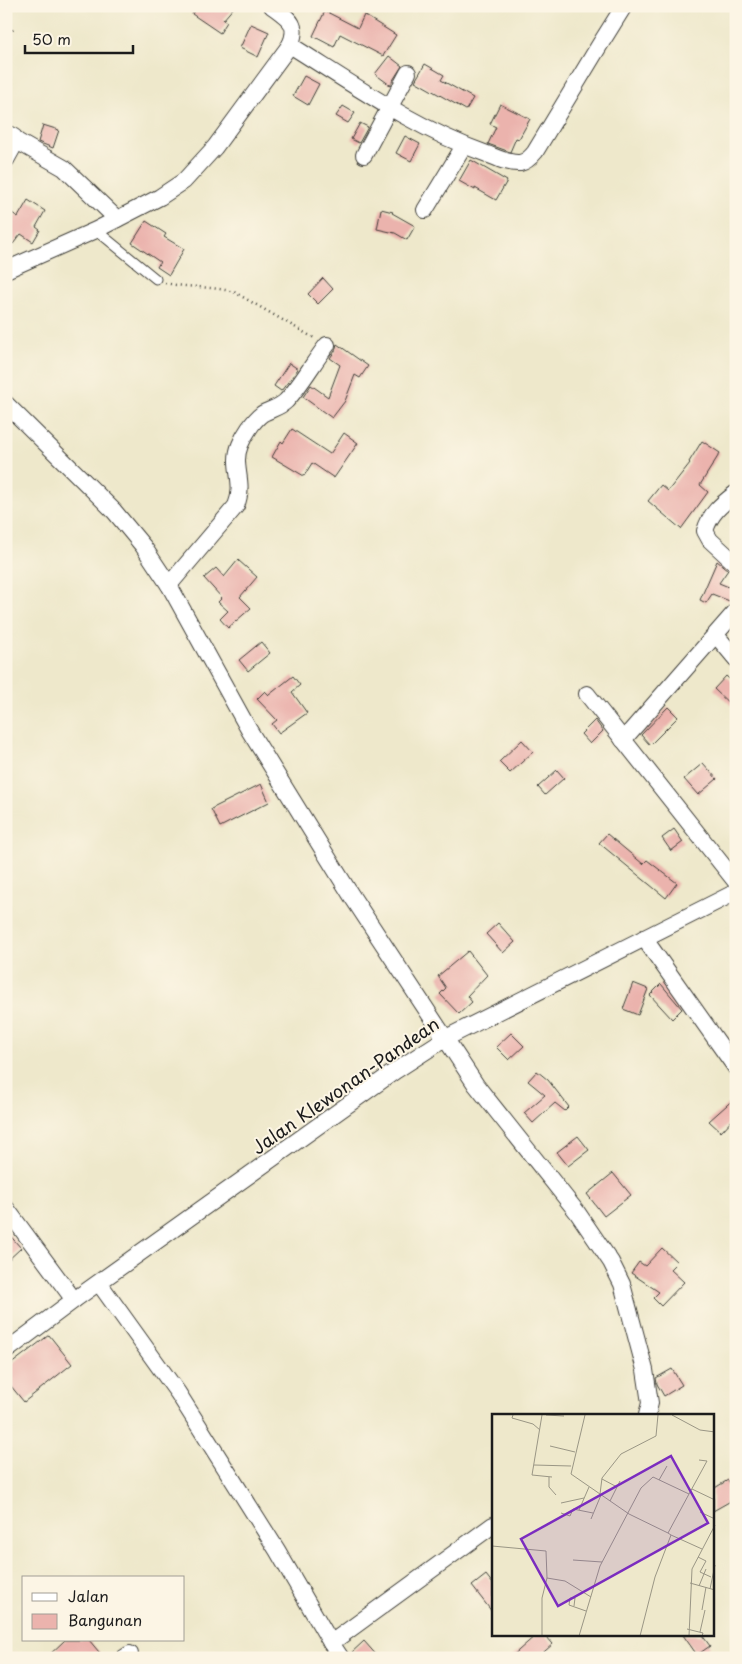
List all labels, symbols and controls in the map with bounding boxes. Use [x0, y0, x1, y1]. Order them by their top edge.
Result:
scale bar [25, 22, 132, 54]
text: 50 m [32, 27, 71, 50]
street label: Jalan Klewonan-Pandean [246, 1010, 444, 1160]
inset map [492, 1414, 714, 1636]
legend [22, 1576, 185, 1642]
text: Jalan [68, 1584, 109, 1607]
text: Bangunan [68, 1608, 142, 1631]

